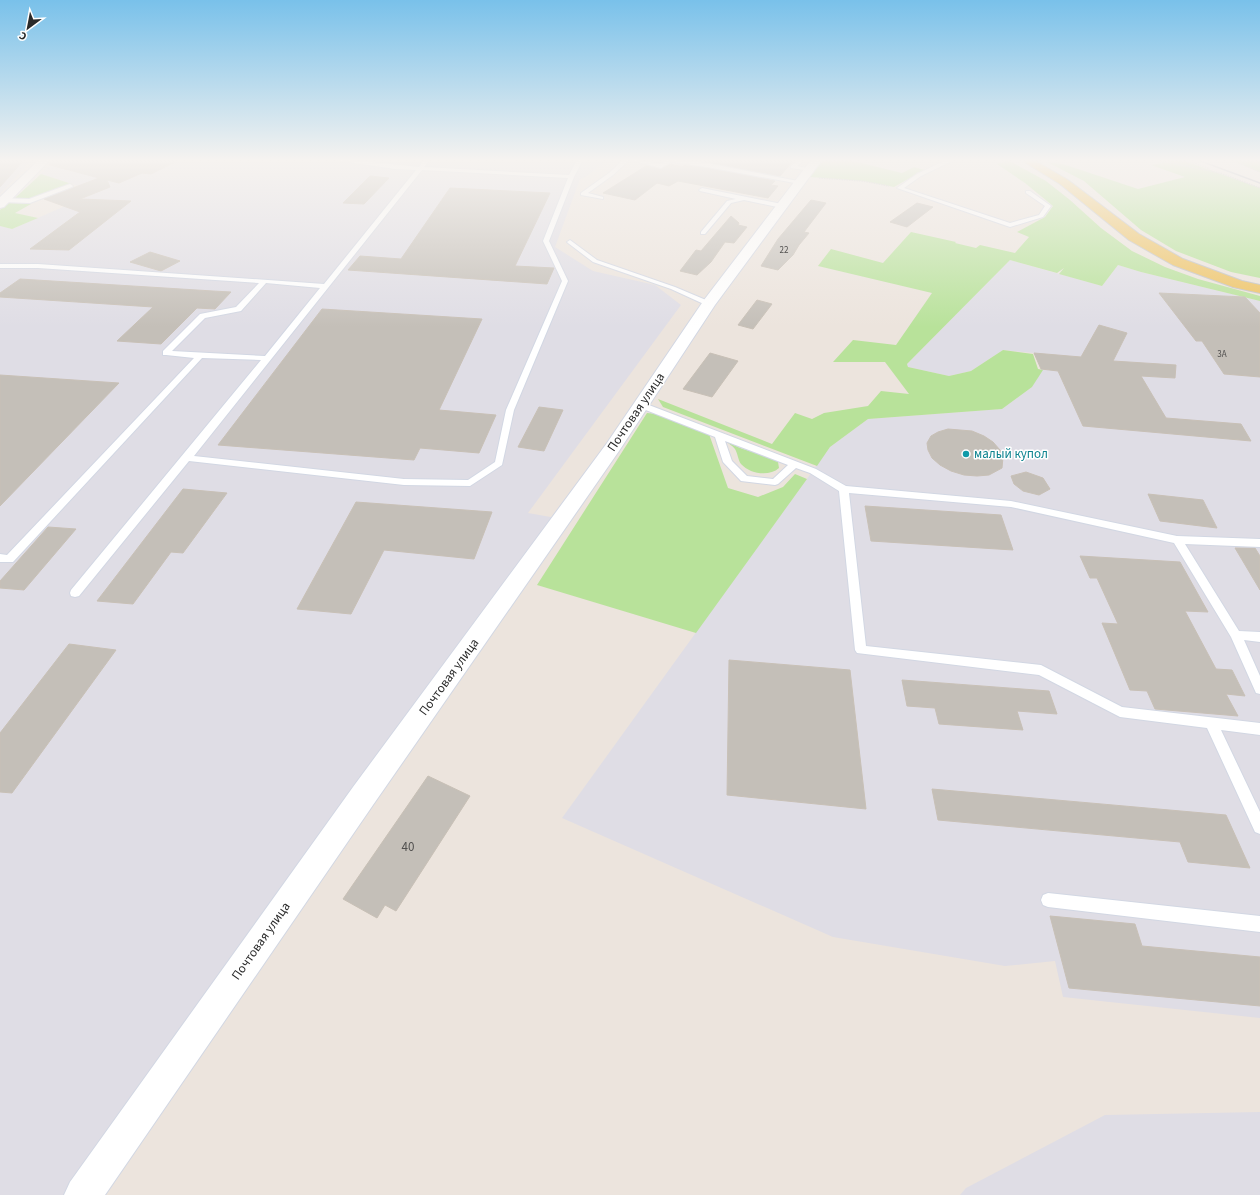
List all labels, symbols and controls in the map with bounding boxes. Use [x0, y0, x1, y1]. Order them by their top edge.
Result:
north arrow [8, 8, 48, 48]
text: С [16, 28, 30, 44]
house number: 22 [780, 244, 789, 257]
house number: 3А [1217, 348, 1227, 361]
street label: Почтовая улица [603, 369, 669, 455]
place label: малый купол [974, 445, 1048, 463]
marker: малый купол [961, 449, 971, 459]
street label: Почтовая улица [415, 635, 483, 719]
house number: 40 [402, 838, 414, 856]
street label: Почтовая улица [227, 898, 295, 984]

